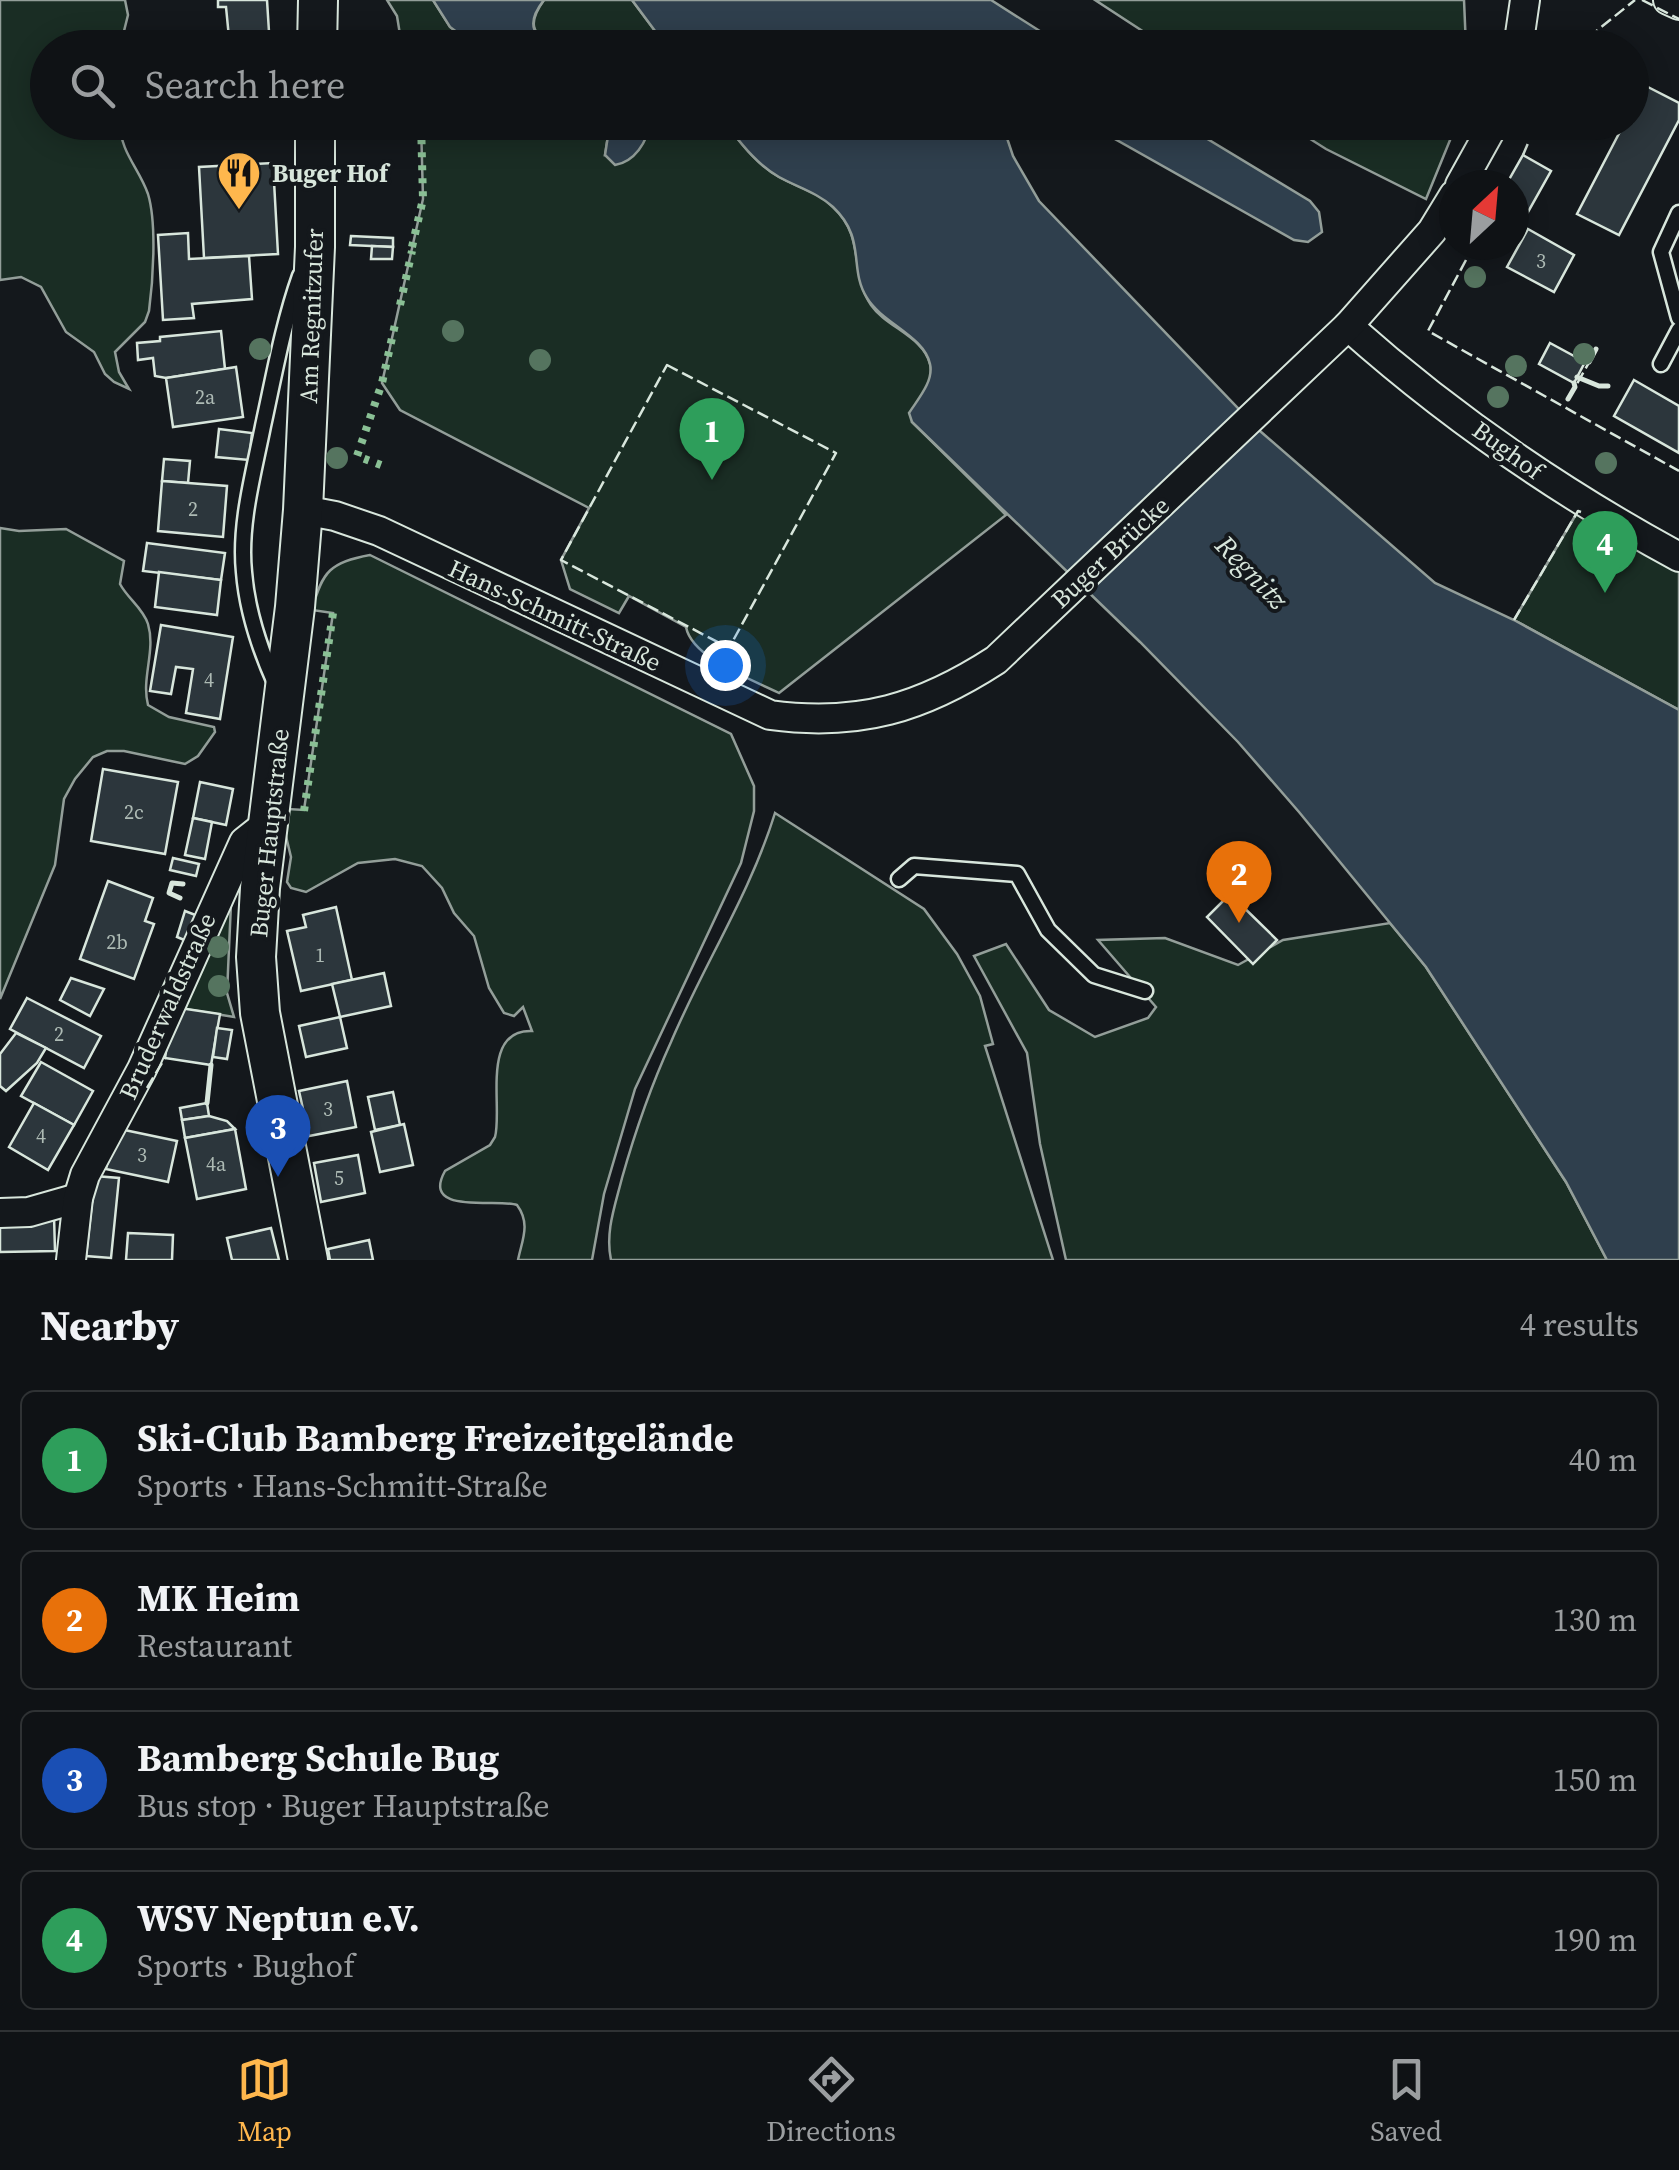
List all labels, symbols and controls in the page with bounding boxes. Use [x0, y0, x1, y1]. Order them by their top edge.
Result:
search box [30, 30, 1649, 140]
icon: search [65, 58, 120, 113]
text: Search here [145, 59, 345, 111]
restaurant icon: Buger Hof [216, 150, 262, 211]
place label: Buger Hof [272, 156, 391, 190]
north arrow [1439, 170, 1529, 260]
street label: Am Regnitzufer [291, 227, 331, 404]
house number: 3 [1536, 247, 1546, 275]
house number: 2a [195, 383, 216, 411]
pin: 1 [680, 398, 744, 480]
street label: Bughof [1466, 413, 1552, 488]
street label: Buger Brücke [1044, 488, 1176, 616]
house number: 2 [188, 495, 198, 523]
pin: 4 [1572, 510, 1638, 593]
water label: Regnitz [1207, 526, 1297, 618]
street label: Hans-Schmitt-Straße [443, 551, 667, 679]
your location [700, 640, 751, 691]
house number: 4 [204, 666, 214, 694]
street label: Buger Hauptstraße [241, 727, 297, 939]
house number: 2c [124, 798, 144, 826]
pin: 2 [1206, 840, 1272, 923]
street label: Bruderwaldstraße [111, 907, 223, 1105]
house number: 2b [106, 928, 128, 956]
house number: 1 [315, 941, 325, 969]
house number: 2 [54, 1020, 64, 1048]
pin: 3 [246, 1094, 310, 1177]
house number: 3 [323, 1095, 333, 1123]
house number: 4 [36, 1122, 46, 1150]
house number: 3 [137, 1141, 147, 1169]
house number: 4a [206, 1150, 227, 1178]
house number: 5 [334, 1164, 344, 1192]
text: Nearby [40, 1296, 179, 1354]
text: 4 results [1520, 1303, 1639, 1347]
text: Ski-Club Bamberg Freizeitgelände [137, 1412, 734, 1464]
text: 1 [66, 1438, 83, 1482]
text: 40 m [1569, 1438, 1637, 1482]
text: Sports · Hans-Schmitt-Straße [137, 1464, 548, 1508]
text: MK Heim [137, 1572, 300, 1624]
text: 2 [66, 1598, 83, 1642]
text: 130 m [1553, 1598, 1637, 1642]
text: Restaurant [137, 1624, 292, 1668]
text: Bamberg Schule Bug [137, 1732, 499, 1784]
text: 3 [66, 1758, 83, 1802]
text: 150 m [1553, 1758, 1637, 1802]
text: Bus stop · Buger Hauptstraße [137, 1784, 550, 1828]
text: WSV Neptun e.V. [137, 1892, 420, 1944]
text: 4 [66, 1918, 83, 1962]
text: 190 m [1553, 1918, 1637, 1962]
text: Sports · Bughof [137, 1944, 354, 1988]
tab: Map [237, 2052, 292, 2150]
tab: Directions [766, 2052, 896, 2150]
tab: Saved [1370, 2052, 1442, 2150]

